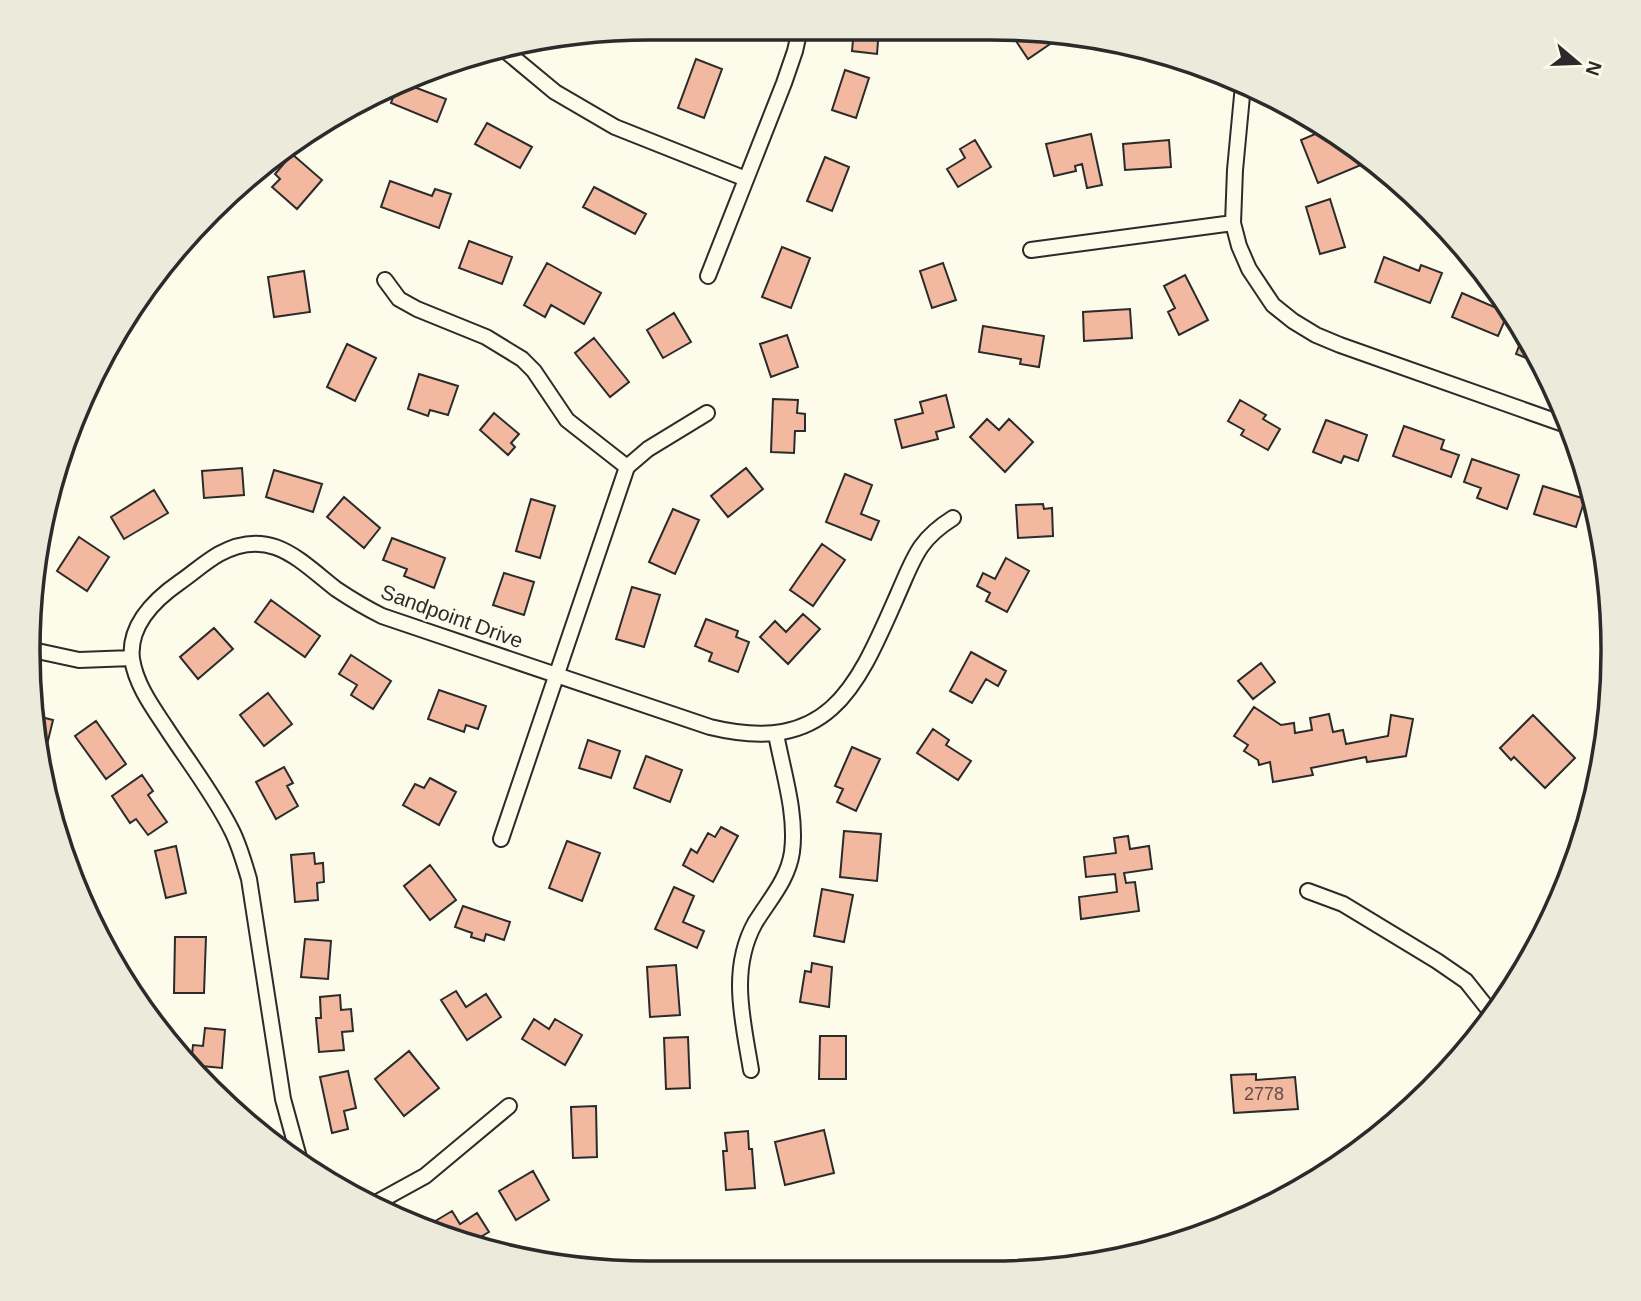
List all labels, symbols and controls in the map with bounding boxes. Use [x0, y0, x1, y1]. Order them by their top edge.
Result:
north arrow [1543, 28, 1613, 98]
text: N [1581, 58, 1606, 78]
street label: Sandpoint Drive [378, 580, 526, 652]
house number: 2778 [1244, 1084, 1284, 1104]

